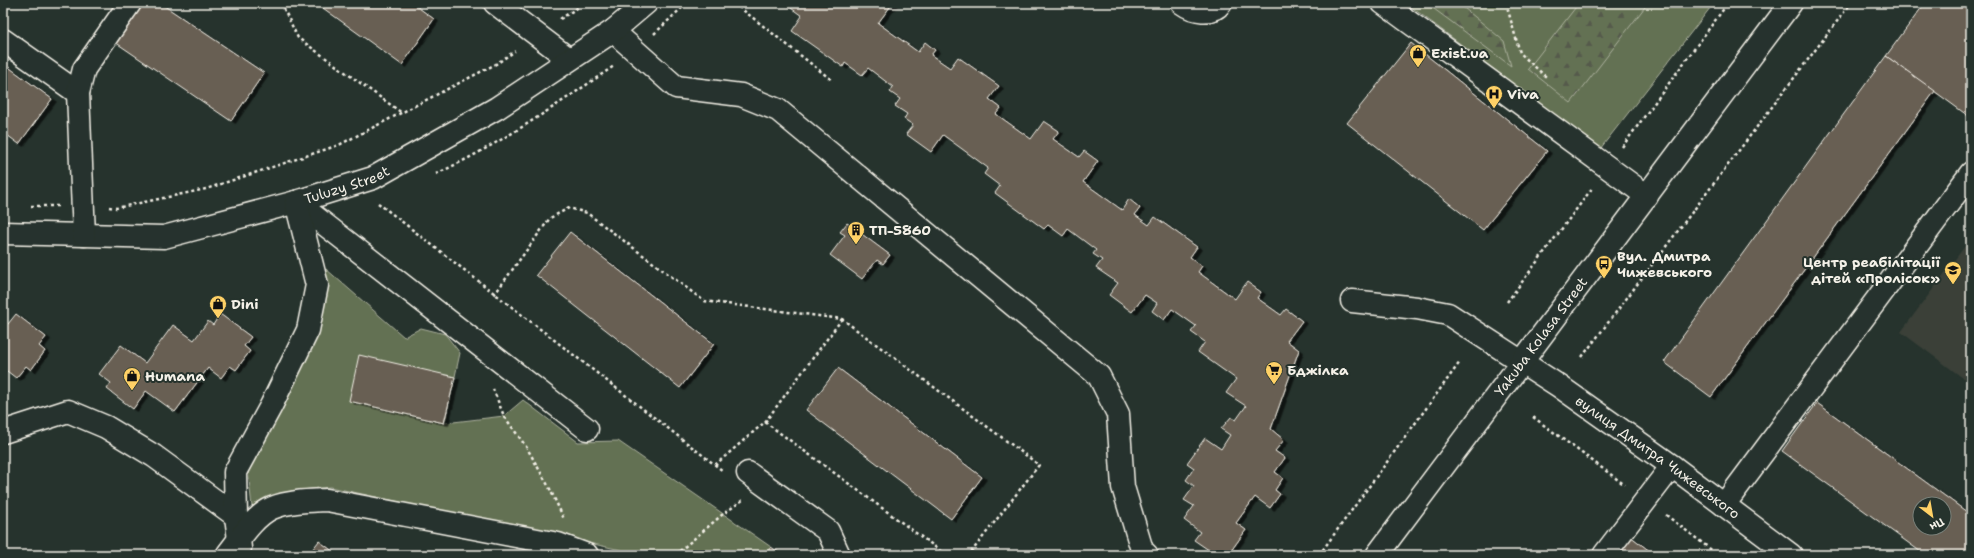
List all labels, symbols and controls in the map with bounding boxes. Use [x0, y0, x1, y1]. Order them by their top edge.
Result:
shop icon: Exist.ua [1408, 43, 1428, 68]
place label: Exist.ua [1431, 44, 1489, 62]
hospital icon: Viva [1484, 84, 1504, 109]
place label: Viva [1507, 85, 1539, 103]
street label: Tuluzy Street [302, 162, 393, 208]
building icon: ТП-5860 [846, 220, 866, 245]
place label: ТП-5860 [869, 221, 931, 239]
place label: Вул. Дмитра Чижевського [1617, 247, 1712, 281]
place label: Центр реабілітації дітей «Пролісок» [1803, 253, 1941, 287]
bus stop icon: Вул. Дмитра Чижевського [1594, 254, 1614, 279]
school or university icon: Центр реабілітації дітей «Пролісок» [1943, 260, 1963, 285]
street label: Yakuba Kolasa Street [1490, 274, 1591, 400]
shop icon: Dini [208, 294, 228, 319]
place label: Dini [231, 295, 259, 313]
supermarket icon: Бджілка [1264, 360, 1284, 385]
place label: Бджілка [1287, 361, 1349, 379]
shop icon: Humana [122, 366, 142, 391]
place label: Humana [145, 367, 205, 385]
street label: вулиця Дмитра Чижевського [1572, 392, 1744, 523]
north arrow [1912, 496, 1952, 536]
text: Пн [1927, 514, 1947, 534]

